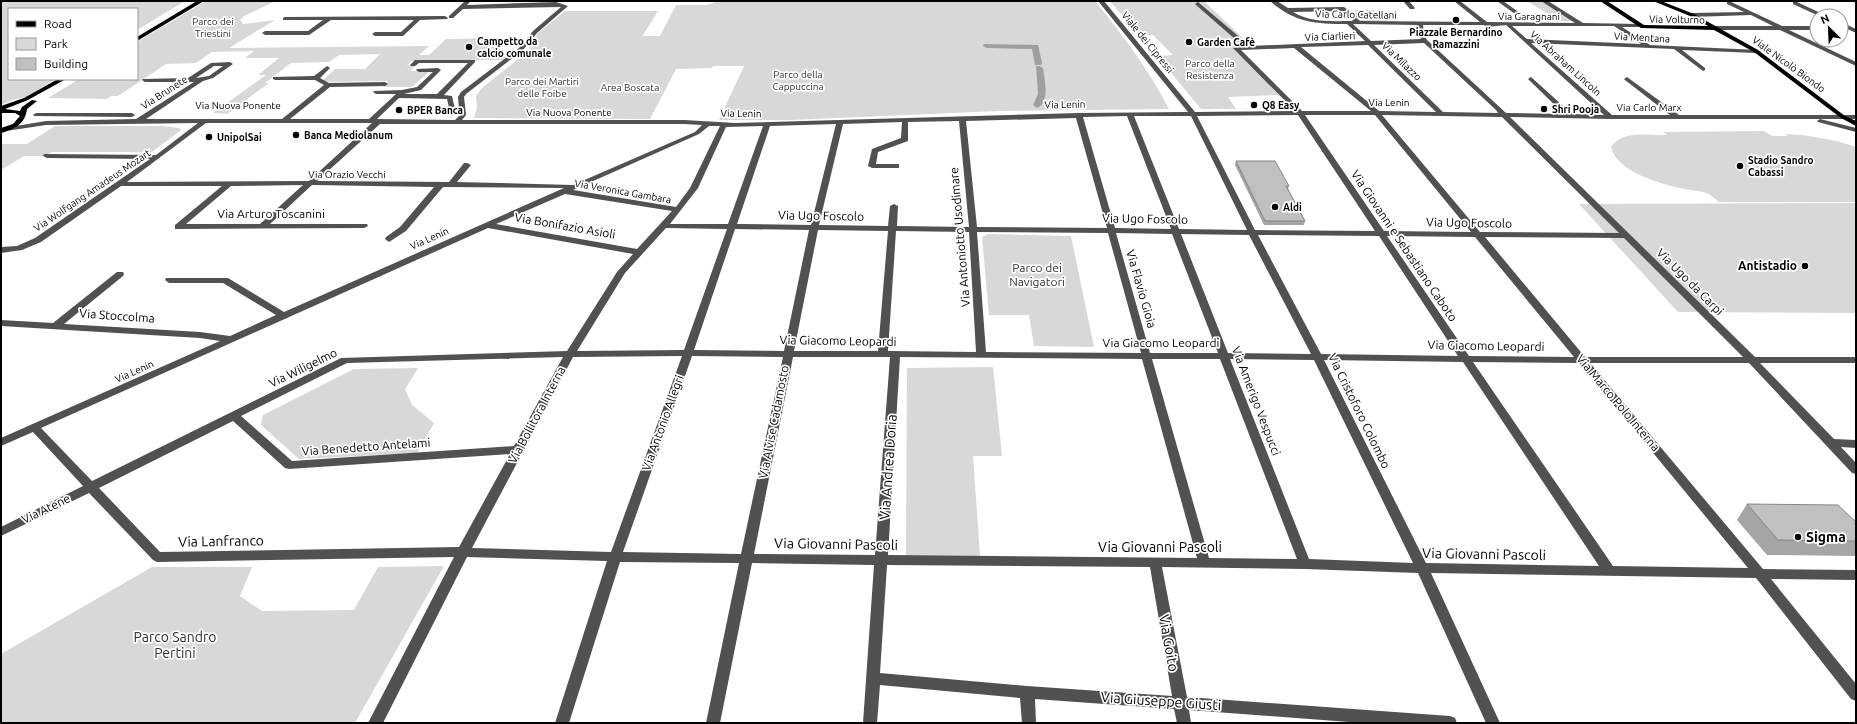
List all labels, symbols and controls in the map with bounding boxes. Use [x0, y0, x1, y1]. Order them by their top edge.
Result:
legend [8, 8, 138, 80]
street label: Via Carlo Catellani [1315, 8, 1397, 21]
north arrow [1809, 8, 1849, 48]
street label: Viale dei Cipressi [1120, 9, 1176, 75]
street label: Via Garagnani [1498, 11, 1560, 22]
text: N [1819, 12, 1831, 26]
street label: Via Volturno [1649, 14, 1705, 25]
marker: Piazzale Bernardino Ramazzini [1451, 15, 1461, 25]
park label: Parco dei Triestini [192, 16, 234, 39]
text: Road [44, 17, 72, 30]
place label: Piazzale Bernardino Ramazzini [1409, 27, 1503, 50]
street label: Via Abraham Lincoln [1528, 29, 1603, 98]
street label: Via Ciarlieri [1304, 30, 1356, 43]
street label: Via Mentana [1614, 31, 1670, 44]
street label: Viale Nicolò Biondo [1750, 34, 1827, 95]
place label: Campetto da calcio comunale [477, 36, 552, 59]
text: Park [44, 37, 68, 50]
marker: Garden Cafè [1184, 37, 1194, 47]
place label: Garden Cafè [1197, 37, 1255, 48]
street label: Via Milazzo [1380, 40, 1424, 83]
marker: Campetto da calcio comunale [464, 42, 474, 52]
text: Building [44, 57, 88, 70]
park label: Parco della Resistenza [1185, 58, 1235, 81]
park label: Parco della Cappuccina [772, 69, 824, 92]
street label: Via Brunete [139, 73, 190, 111]
park label: Parco dei Martiri delle Foibe [505, 76, 579, 99]
park label: Area Boscata [601, 82, 659, 93]
street label: Via Lenin [1369, 97, 1410, 108]
street label: Via Lenin [1044, 99, 1086, 110]
street label: Via Nuova Ponente [195, 100, 281, 111]
marker: Q8 Easy [1249, 100, 1259, 110]
place label: Q8 Easy [1262, 100, 1300, 111]
street label: Via Carlo Marx [1616, 102, 1682, 113]
marker: Shri Pooja [1539, 104, 1549, 114]
place label: Shri Pooja [1552, 104, 1599, 115]
marker: BPER Banca [394, 105, 404, 115]
place label: BPER Banca [407, 105, 463, 116]
street label: Via Nuova Ponente [526, 107, 612, 118]
street label: Via Lenin [720, 108, 762, 119]
marker: Banca Mediolanum [291, 130, 301, 140]
place label: Banca Mediolanum [304, 130, 393, 141]
marker: UnipolSai [204, 132, 214, 142]
place label: UnipolSai [217, 132, 262, 143]
street label: Via Wolfgang Amadeus Mozart [32, 147, 153, 234]
place label: Stadio Sandro Cabassi [1748, 155, 1814, 178]
marker: Stadio Sandro Cabassi [1735, 161, 1745, 171]
street label: Via Antoniotto Usodimare [947, 167, 972, 307]
street label: Via Giovanni e Sebastiano Caboto [1349, 168, 1460, 324]
street label: Via Orazio Vecchi [308, 169, 386, 180]
street label: Via Veronica Gambara [574, 178, 672, 205]
marker: Aldi [1270, 202, 1280, 212]
place label: Aldi [1283, 202, 1302, 213]
street label: Via Arturo Toscanini [217, 207, 325, 220]
street label: Via Ugo Foscolo [778, 208, 864, 223]
street label: Via Bonifazio Asioli [514, 210, 617, 241]
street label: Via Ugo Foscolo [1102, 211, 1188, 226]
street label: Via Ugo Foscolo [1426, 215, 1512, 230]
street label: Via Lenin [408, 225, 450, 252]
street label: Via Ugo da Carpi [1654, 246, 1726, 318]
street label: Via Flavio Gioia [1124, 248, 1159, 330]
place label: Antistadio [1738, 259, 1797, 272]
park label: Parco dei Navigatori [1009, 261, 1065, 288]
marker: Antistadio [1800, 261, 1810, 271]
street label: Via Stoccolma [79, 306, 155, 325]
street label: Via Giacomo Leopardi [779, 333, 897, 348]
street label: Via Giacomo Leopardi [1103, 336, 1220, 349]
street label: Via Giacomo Leopardi [1427, 338, 1545, 353]
street label: Via Amerigo Vespucci [1230, 344, 1283, 457]
street label: Via Wiligelmo [267, 345, 339, 390]
street label: Via Cristoforo Colombo [1326, 351, 1393, 470]
street label: Via Marco Polo Interna [1574, 352, 1663, 454]
street label: Via Lenin [113, 358, 155, 385]
street label: Via Bollitora Interna [506, 364, 568, 465]
street label: Via Alvise Cadamosto [756, 364, 791, 480]
street label: Via Antonio Allegri [639, 373, 686, 472]
street label: Via Andrea Doria [876, 414, 900, 520]
street label: Via Benedetto Antelami [301, 436, 431, 457]
street label: Via Atene [19, 491, 72, 526]
place label: Sigma [1806, 529, 1846, 545]
street label: Via Lanfranco [178, 532, 264, 550]
marker: Sigma [1793, 532, 1803, 542]
street label: Via Giovanni Pascoli [774, 535, 898, 553]
street label: Via Giovanni Pascoli [1098, 539, 1222, 555]
street label: Via Giovanni Pascoli [1422, 545, 1546, 563]
street label: Via Goito [1156, 613, 1182, 673]
park label: Parco Sandro Pertini [134, 629, 216, 661]
street label: Via Giuseppe Giusti [1100, 689, 1222, 713]

